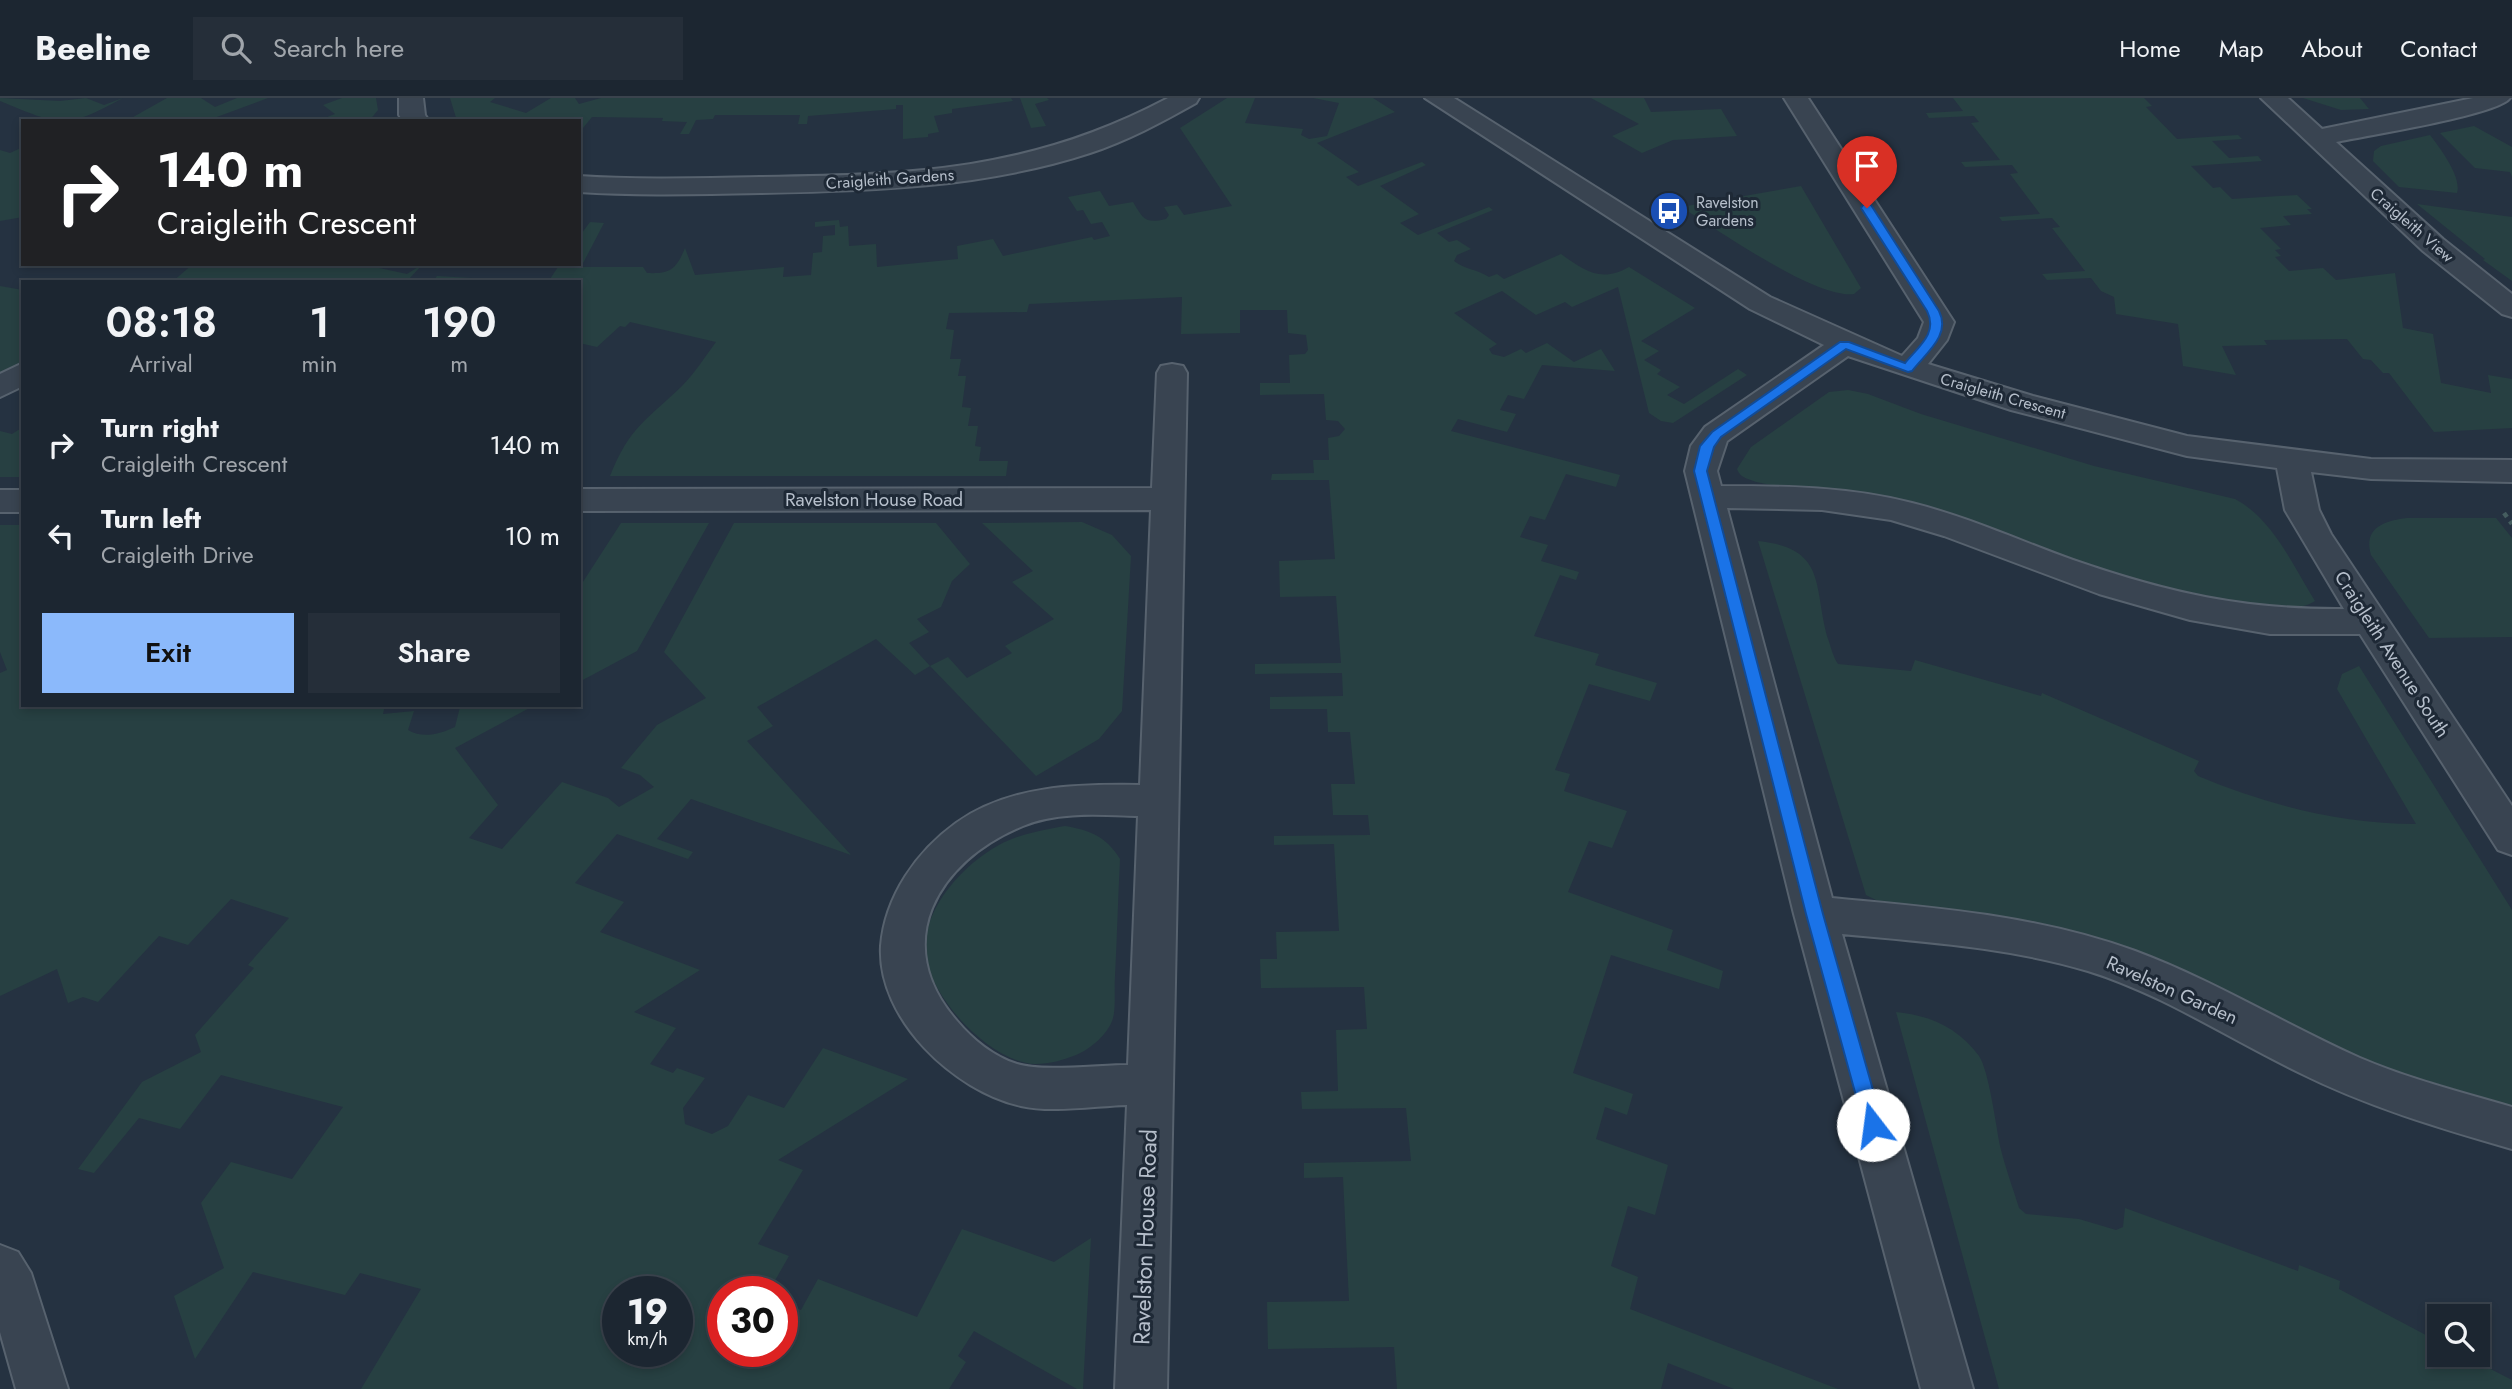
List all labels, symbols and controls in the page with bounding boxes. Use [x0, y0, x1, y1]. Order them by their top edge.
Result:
search box [193, 17, 683, 80]
text: Beeline [35, 25, 151, 72]
icon: search [217, 29, 255, 67]
text: Search here [273, 29, 404, 67]
text: Home [2119, 31, 2181, 66]
text: Map [2219, 31, 2263, 66]
text: About [2301, 31, 2362, 66]
text: Contact [2400, 31, 2477, 66]
text: 140 m [157, 135, 303, 205]
pin [1837, 136, 1897, 208]
icon: right [42, 147, 133, 238]
icon: arrive [1848, 147, 1886, 185]
street label: Craigleith Gardens [825, 163, 955, 195]
street label: Craigleith View [2365, 182, 2459, 268]
bus stop icon: Ravelston Gardens [1648, 190, 1690, 232]
place label: Ravelston Gardens [1696, 191, 1759, 232]
text: Craigleith Crescent [157, 200, 416, 246]
text: 08:18 [106, 292, 217, 353]
text: 1 [309, 292, 330, 353]
text: 190 [422, 292, 496, 353]
text: Arrival [130, 347, 193, 381]
text: min [301, 347, 337, 381]
text: m [450, 347, 468, 381]
street label: Craigleith Crescent [1938, 367, 2069, 425]
text: Turn right [101, 409, 219, 447]
icon: right [42, 426, 80, 464]
text: 140 m [489, 426, 560, 464]
text: Craigleith Crescent [101, 447, 287, 481]
street label: Ravelston House Road [785, 486, 963, 513]
text: Turn left [101, 500, 201, 538]
icon: left [42, 517, 80, 555]
text: 10 m [505, 517, 560, 555]
text: Craigleith Drive [101, 538, 254, 572]
street label: Craigleith Avenue South [2328, 565, 2456, 743]
button: Exit [42, 613, 294, 693]
button: Share [308, 613, 560, 693]
street label: Ravelston Garden [2102, 949, 2242, 1031]
position arrow [1836, 1088, 1910, 1162]
street label: Ravelston House Road [1124, 1129, 1166, 1345]
speed limit sign: 30 [707, 1276, 798, 1367]
text: 19 [627, 1287, 668, 1337]
map controls [2427, 1304, 2490, 1367]
button: search [2427, 1304, 2490, 1367]
text: km/h [627, 1326, 668, 1352]

